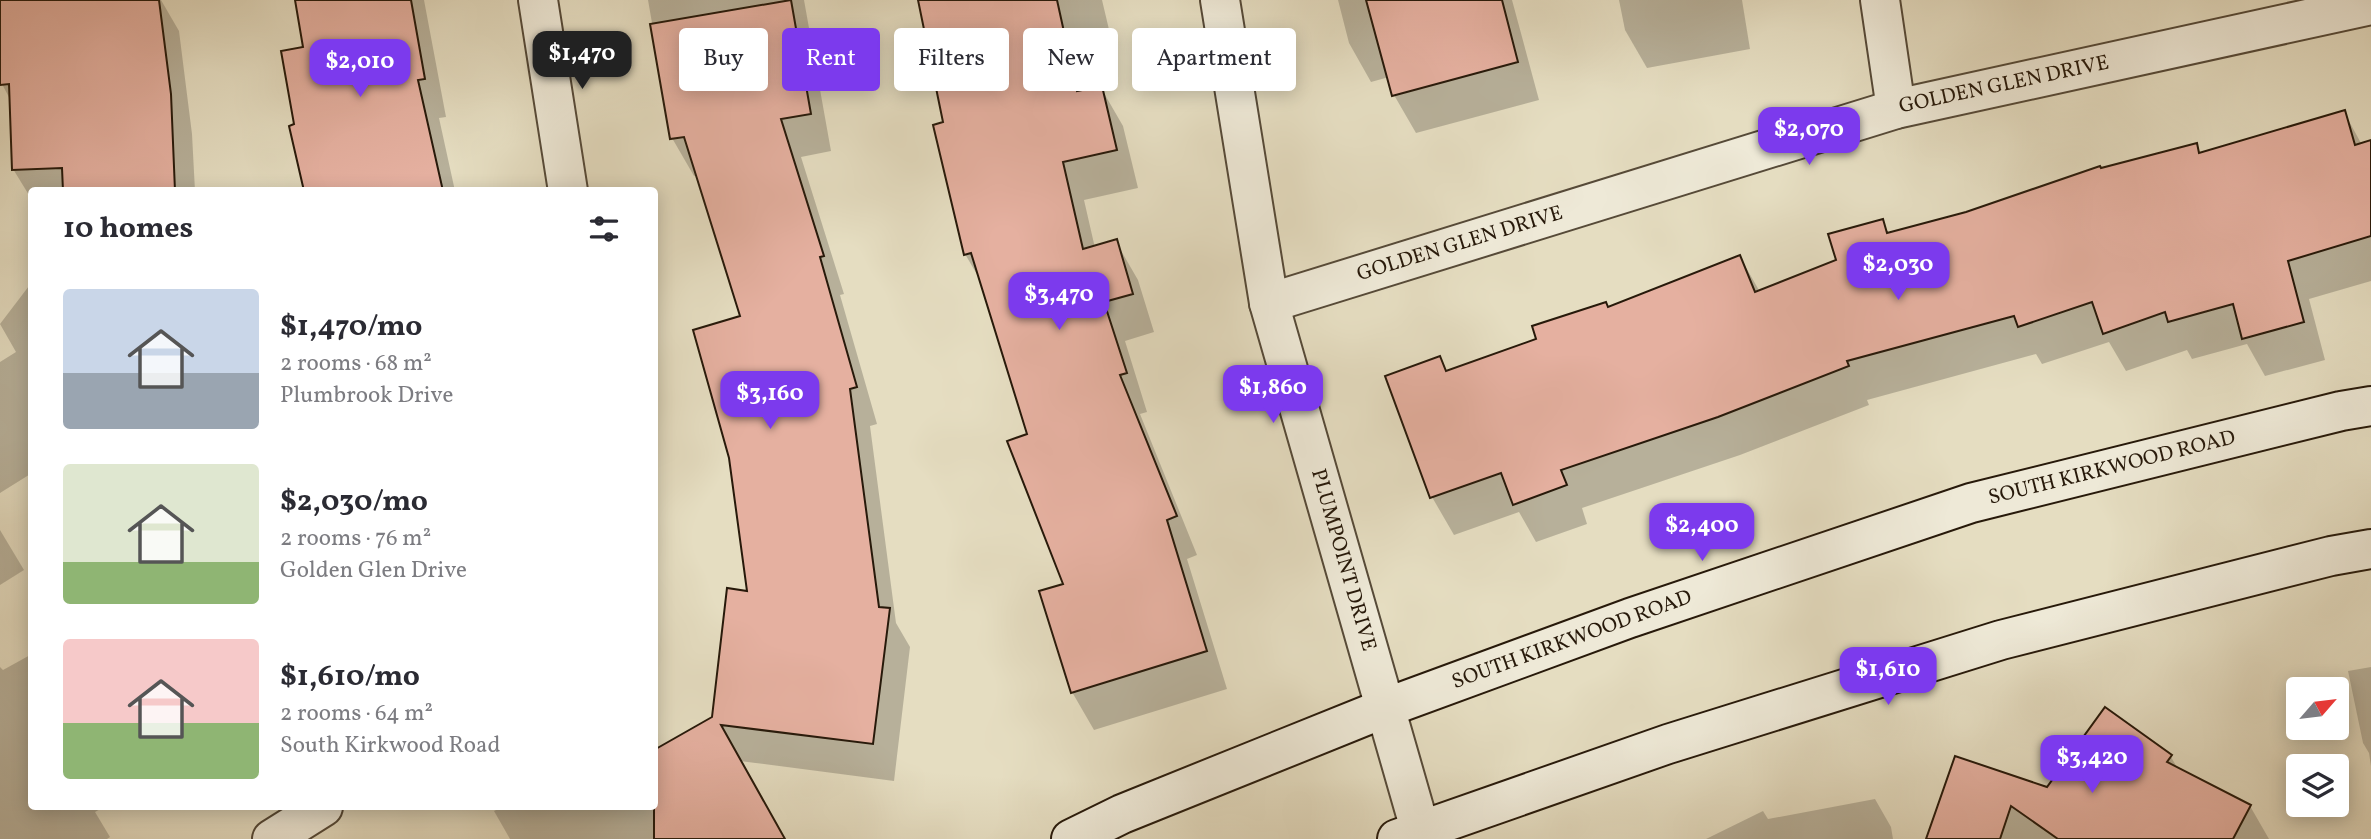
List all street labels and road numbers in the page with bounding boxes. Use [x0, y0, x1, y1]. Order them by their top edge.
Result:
street label: GOLDEN GLEN DRIVE [1896, 49, 2112, 121]
street label: GOLDEN GLEN DRIVE [1353, 199, 1567, 289]
street label: SOUTH KIRKWOOD ROAD [1985, 423, 2239, 513]
street label: PLUMPOINT DRIVE [1303, 466, 1383, 654]
street label: SOUTH KIRKWOOD ROAD [1448, 583, 1696, 697]

